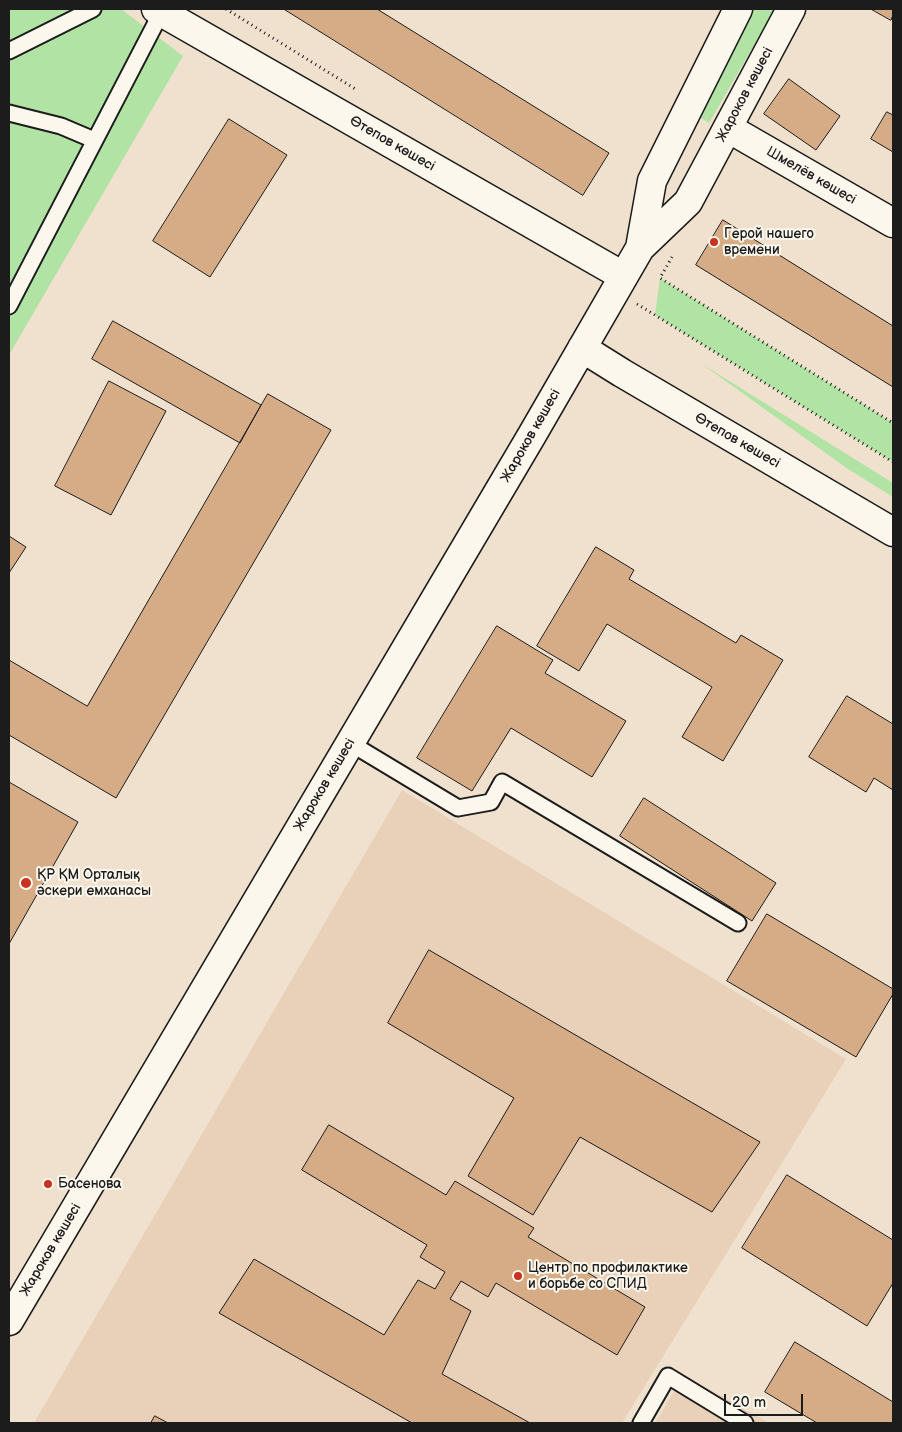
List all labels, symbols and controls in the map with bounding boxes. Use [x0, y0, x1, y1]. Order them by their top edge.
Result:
street label: Жароков көшесі [713, 45, 777, 145]
street label: Өтепов көшесі [346, 113, 438, 175]
street label: Шмелёв көшесі [763, 143, 859, 209]
place label: Герой нашего времени [724, 226, 814, 258]
marker: Герой нашего времени [708, 236, 720, 248]
street label: Жароков көшесі [497, 386, 565, 486]
street label: Өтепов көшесі [691, 410, 783, 472]
street label: Жароков көшесі [291, 736, 359, 834]
place label: ҚР ҚМ Орталық әскери емханасы [37, 867, 151, 900]
marker: ҚР ҚМ Орталық әскери емханасы [19, 876, 33, 890]
place label: Басенова [58, 1176, 121, 1192]
marker: Басенова [42, 1178, 54, 1190]
street label: Жароков көшесі [17, 1201, 85, 1299]
place label: Центр по профилактике и борьбе со СПИД [528, 1260, 688, 1292]
marker: Центр по профилактике и борьбе со СПИД [512, 1270, 524, 1282]
scale bar [727, 1384, 806, 1416]
text: 20 m [732, 1393, 766, 1412]

